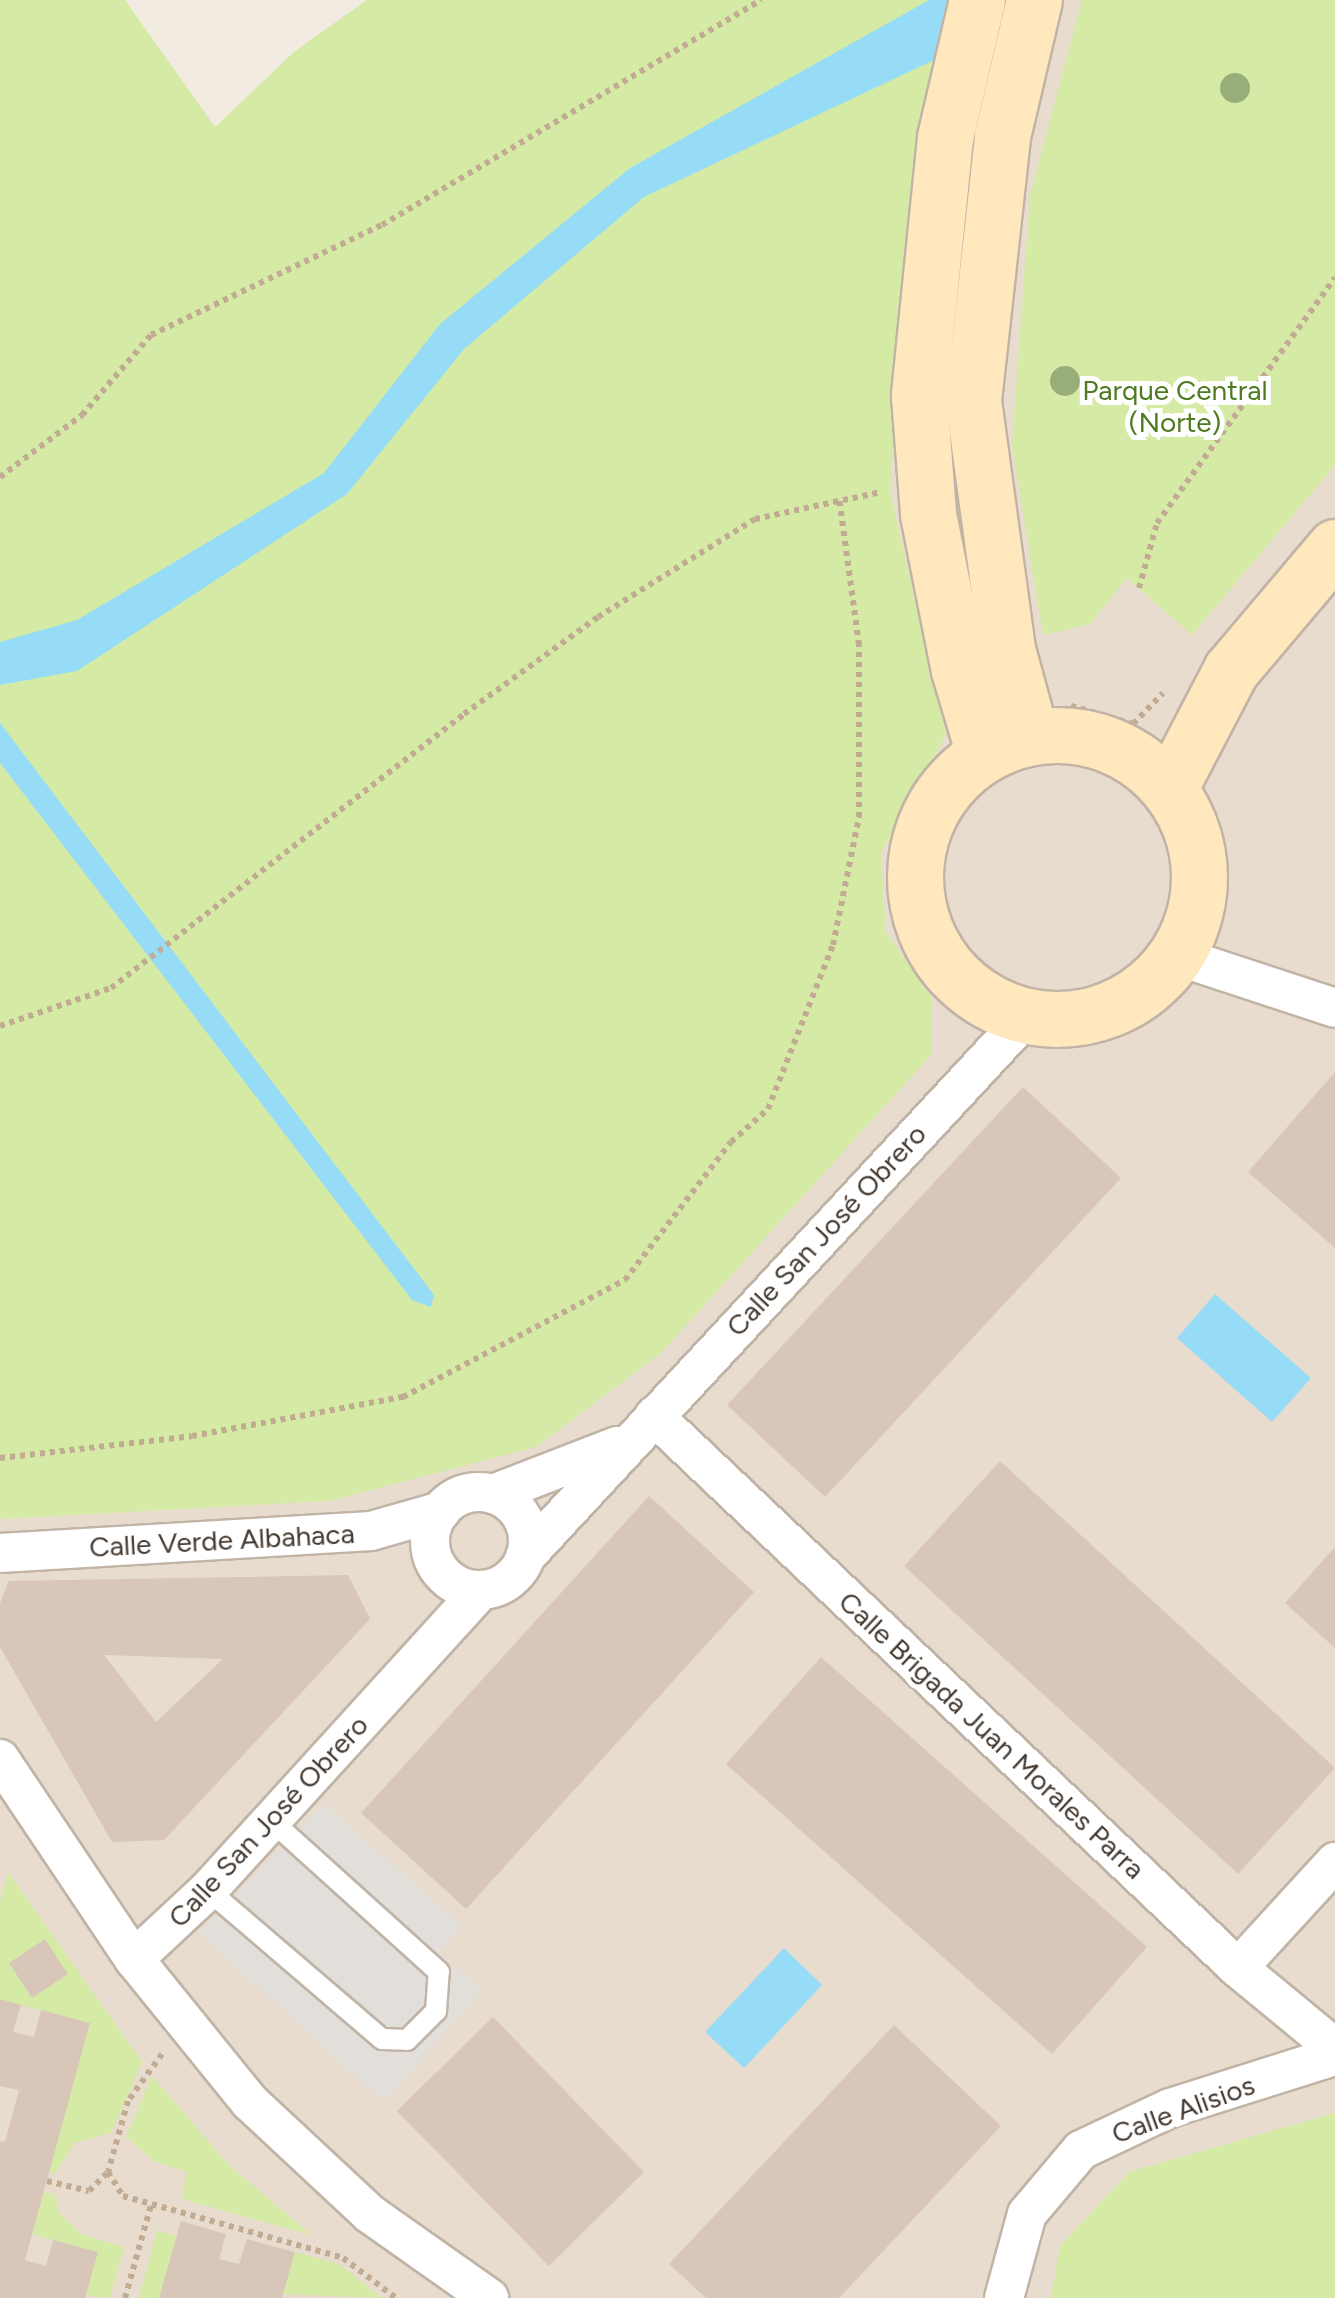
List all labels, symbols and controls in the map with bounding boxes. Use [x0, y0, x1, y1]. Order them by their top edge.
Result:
park label: Parque Central (Norte) [1082, 373, 1268, 439]
street label: Calle San José Obrero [719, 1117, 933, 1343]
street label: Calle Verde Albahaca [88, 1516, 356, 1564]
street label: Calle Brigada Juan Morales Parra [832, 1584, 1152, 1886]
street label: Calle San José Obrero [161, 1708, 375, 1934]
street label: Calle Alisios [1107, 2068, 1259, 2150]

